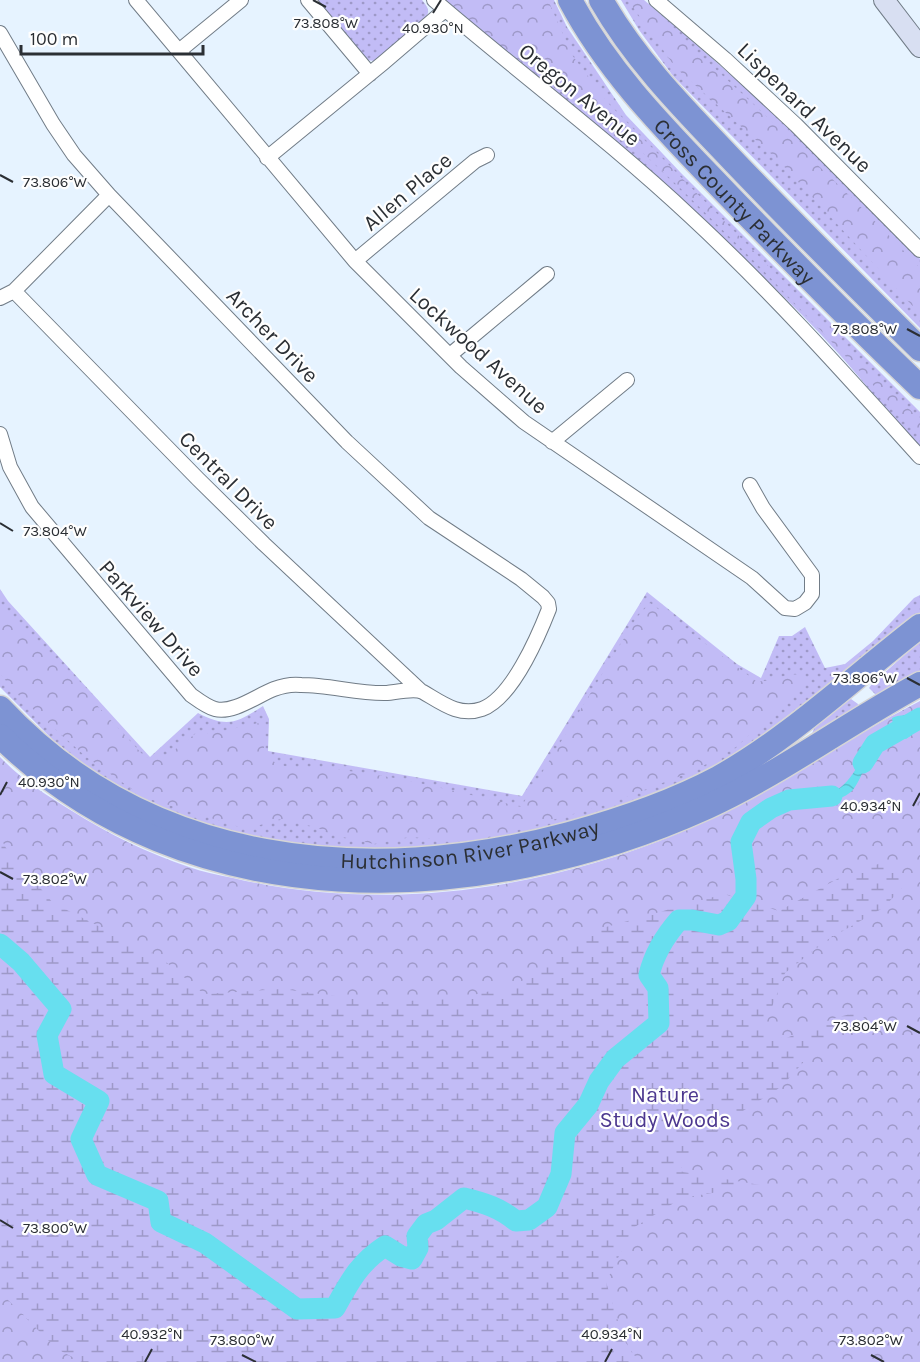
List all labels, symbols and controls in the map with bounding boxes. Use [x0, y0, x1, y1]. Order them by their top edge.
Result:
text: 73.808°W [294, 14, 359, 32]
scale bar [21, 18, 202, 56]
text: 40.930°N [402, 19, 464, 37]
text: 100 m [30, 28, 78, 50]
street label: Lispenard Avenue [732, 37, 877, 178]
street label: Oregon Avenue [513, 38, 645, 152]
street label: Cross County Parkway [648, 113, 820, 290]
street label: Allen Place [358, 147, 457, 236]
text: 73.806°W [23, 173, 87, 191]
street label: Lockwood Avenue [404, 282, 553, 420]
street label: Archer Drive [221, 283, 324, 388]
text: 73.808°W [833, 320, 898, 338]
street label: Central Drive [173, 426, 283, 536]
text: 73.804°W [23, 522, 87, 540]
street label: Parkview Drive [94, 555, 209, 682]
text: 73.806°W [833, 669, 897, 687]
text: 40.930°N [18, 773, 80, 791]
text: 40.934°N [840, 797, 902, 815]
street label: Hutchinson River Parkway [340, 814, 602, 875]
text: 73.802°W [23, 870, 88, 888]
text: 73.804°W [833, 1017, 897, 1035]
park label: Nature Study Woods [600, 1082, 731, 1133]
text: 73.800°W [23, 1219, 88, 1237]
text: 40.932°N [121, 1325, 183, 1343]
text: 40.934°N [581, 1325, 643, 1343]
text: 73.800°W [210, 1331, 275, 1349]
text: 73.802°W [839, 1331, 904, 1349]

